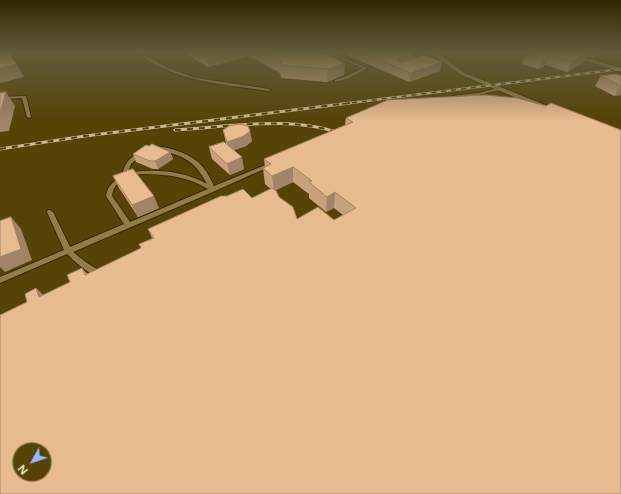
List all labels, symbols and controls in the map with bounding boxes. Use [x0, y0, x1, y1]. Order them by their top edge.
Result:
north arrow [12, 442, 52, 482]
text: N [15, 462, 31, 477]

